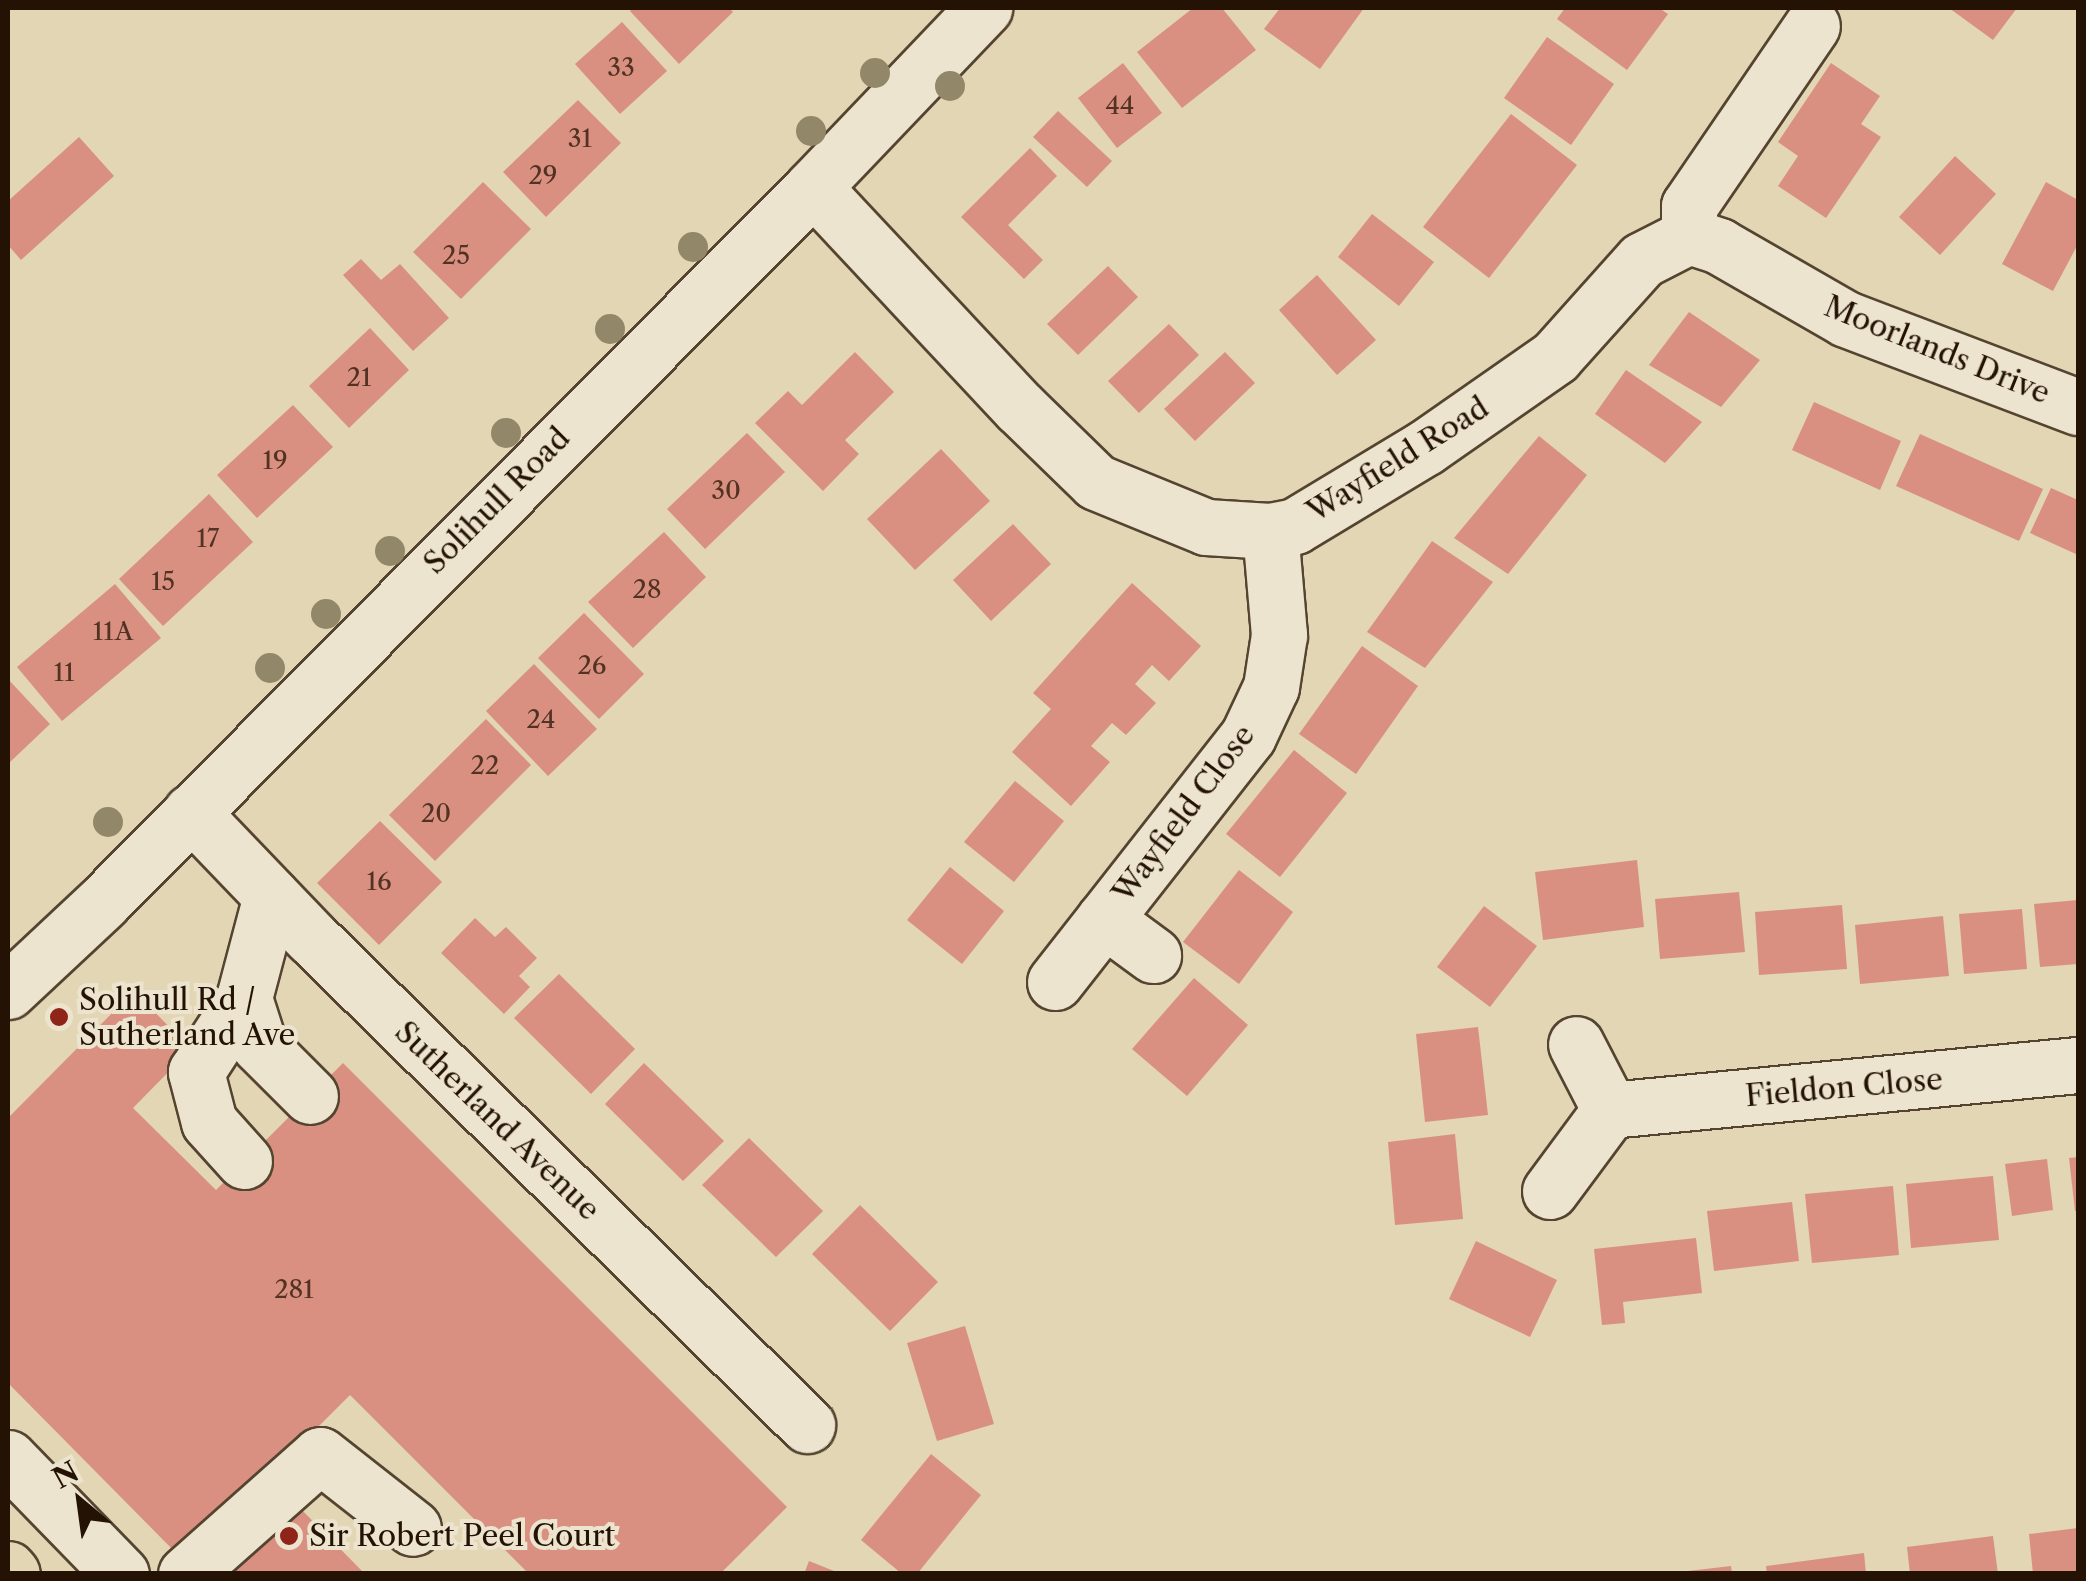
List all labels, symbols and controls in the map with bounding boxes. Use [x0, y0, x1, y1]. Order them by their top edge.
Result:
house number: 33 [607, 53, 635, 83]
house number: 44 [1106, 91, 1134, 121]
house number: 31 [568, 124, 592, 154]
house number: 29 [528, 161, 558, 191]
house number: 25 [442, 241, 470, 271]
street label: Moorlands Drive [1819, 288, 2055, 412]
house number: 21 [347, 363, 371, 393]
street label: Wayfield Road [1301, 390, 1495, 530]
street label: Solihull Road [417, 421, 577, 581]
house number: 19 [262, 446, 288, 476]
house number: 30 [711, 476, 741, 506]
house number: 17 [197, 524, 219, 554]
house number: 15 [151, 567, 175, 597]
house number: 28 [632, 575, 662, 605]
house number: 11A [93, 617, 133, 647]
house number: 26 [577, 651, 607, 681]
house number: 11 [53, 658, 75, 688]
house number: 24 [527, 705, 555, 735]
street label: Wayfield Close [1105, 718, 1263, 910]
house number: 22 [471, 751, 499, 781]
house number: 20 [421, 799, 451, 829]
house number: 16 [366, 867, 392, 897]
place label: Solihull Rd / Sutherland Ave [79, 982, 297, 1052]
marker: Solihull Rd / Sutherland Ave [48, 1006, 70, 1028]
street label: Sutherland Avenue [387, 1014, 607, 1228]
street label: Fieldon Close [1744, 1061, 1944, 1115]
house number: 281 [274, 1275, 314, 1305]
north arrow [30, 1451, 130, 1551]
text: N [47, 1454, 84, 1496]
place label: Sir Robert Peel Court [309, 1518, 616, 1554]
marker: Sir Robert Peel Court [278, 1525, 300, 1547]

